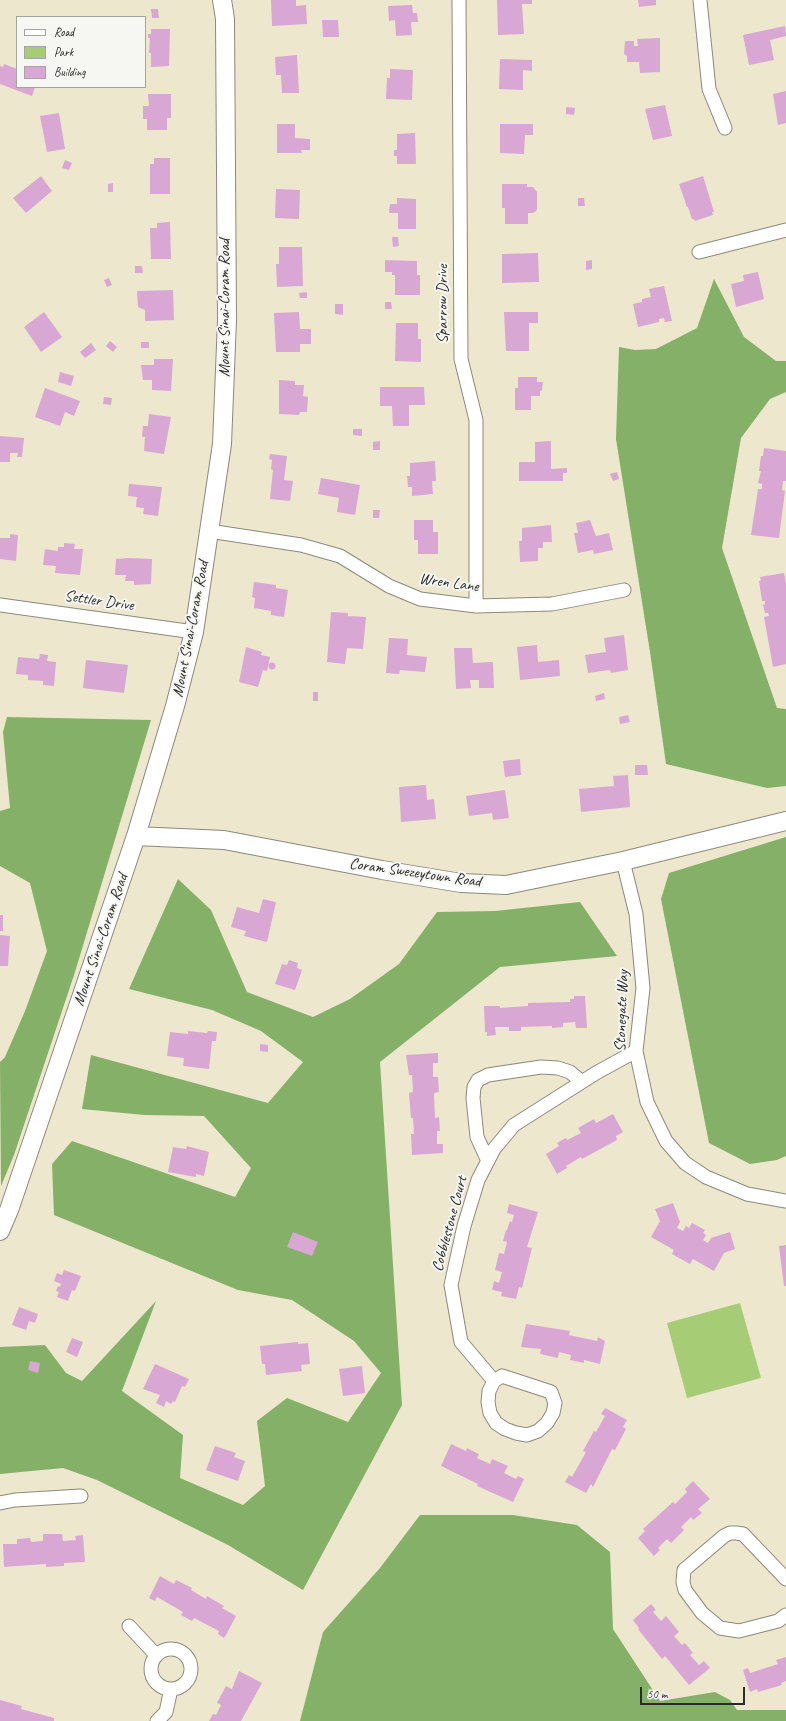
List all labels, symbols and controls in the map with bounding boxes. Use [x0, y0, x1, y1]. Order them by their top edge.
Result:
legend [16, 16, 146, 88]
text: Road [54, 24, 74, 40]
text: Park [54, 44, 73, 60]
text: Building [54, 64, 86, 80]
street label: Mount Sinai-Coram Road [215, 239, 235, 377]
street label: Sparrow Drive [433, 265, 453, 343]
street label: Mount Sinai-Coram Road [168, 559, 214, 699]
street label: Wren Lane [418, 569, 480, 597]
street label: Settler Drive [63, 587, 135, 615]
street label: Coram Swezeytown Road [348, 854, 482, 892]
street label: Mount Sinai-Coram Road [69, 872, 133, 1008]
street label: Stonegate Way [611, 970, 633, 1052]
street label: Cobblestone Court [428, 1174, 472, 1274]
scale bar [642, 1679, 747, 1705]
text: 50 m [647, 1686, 667, 1702]

